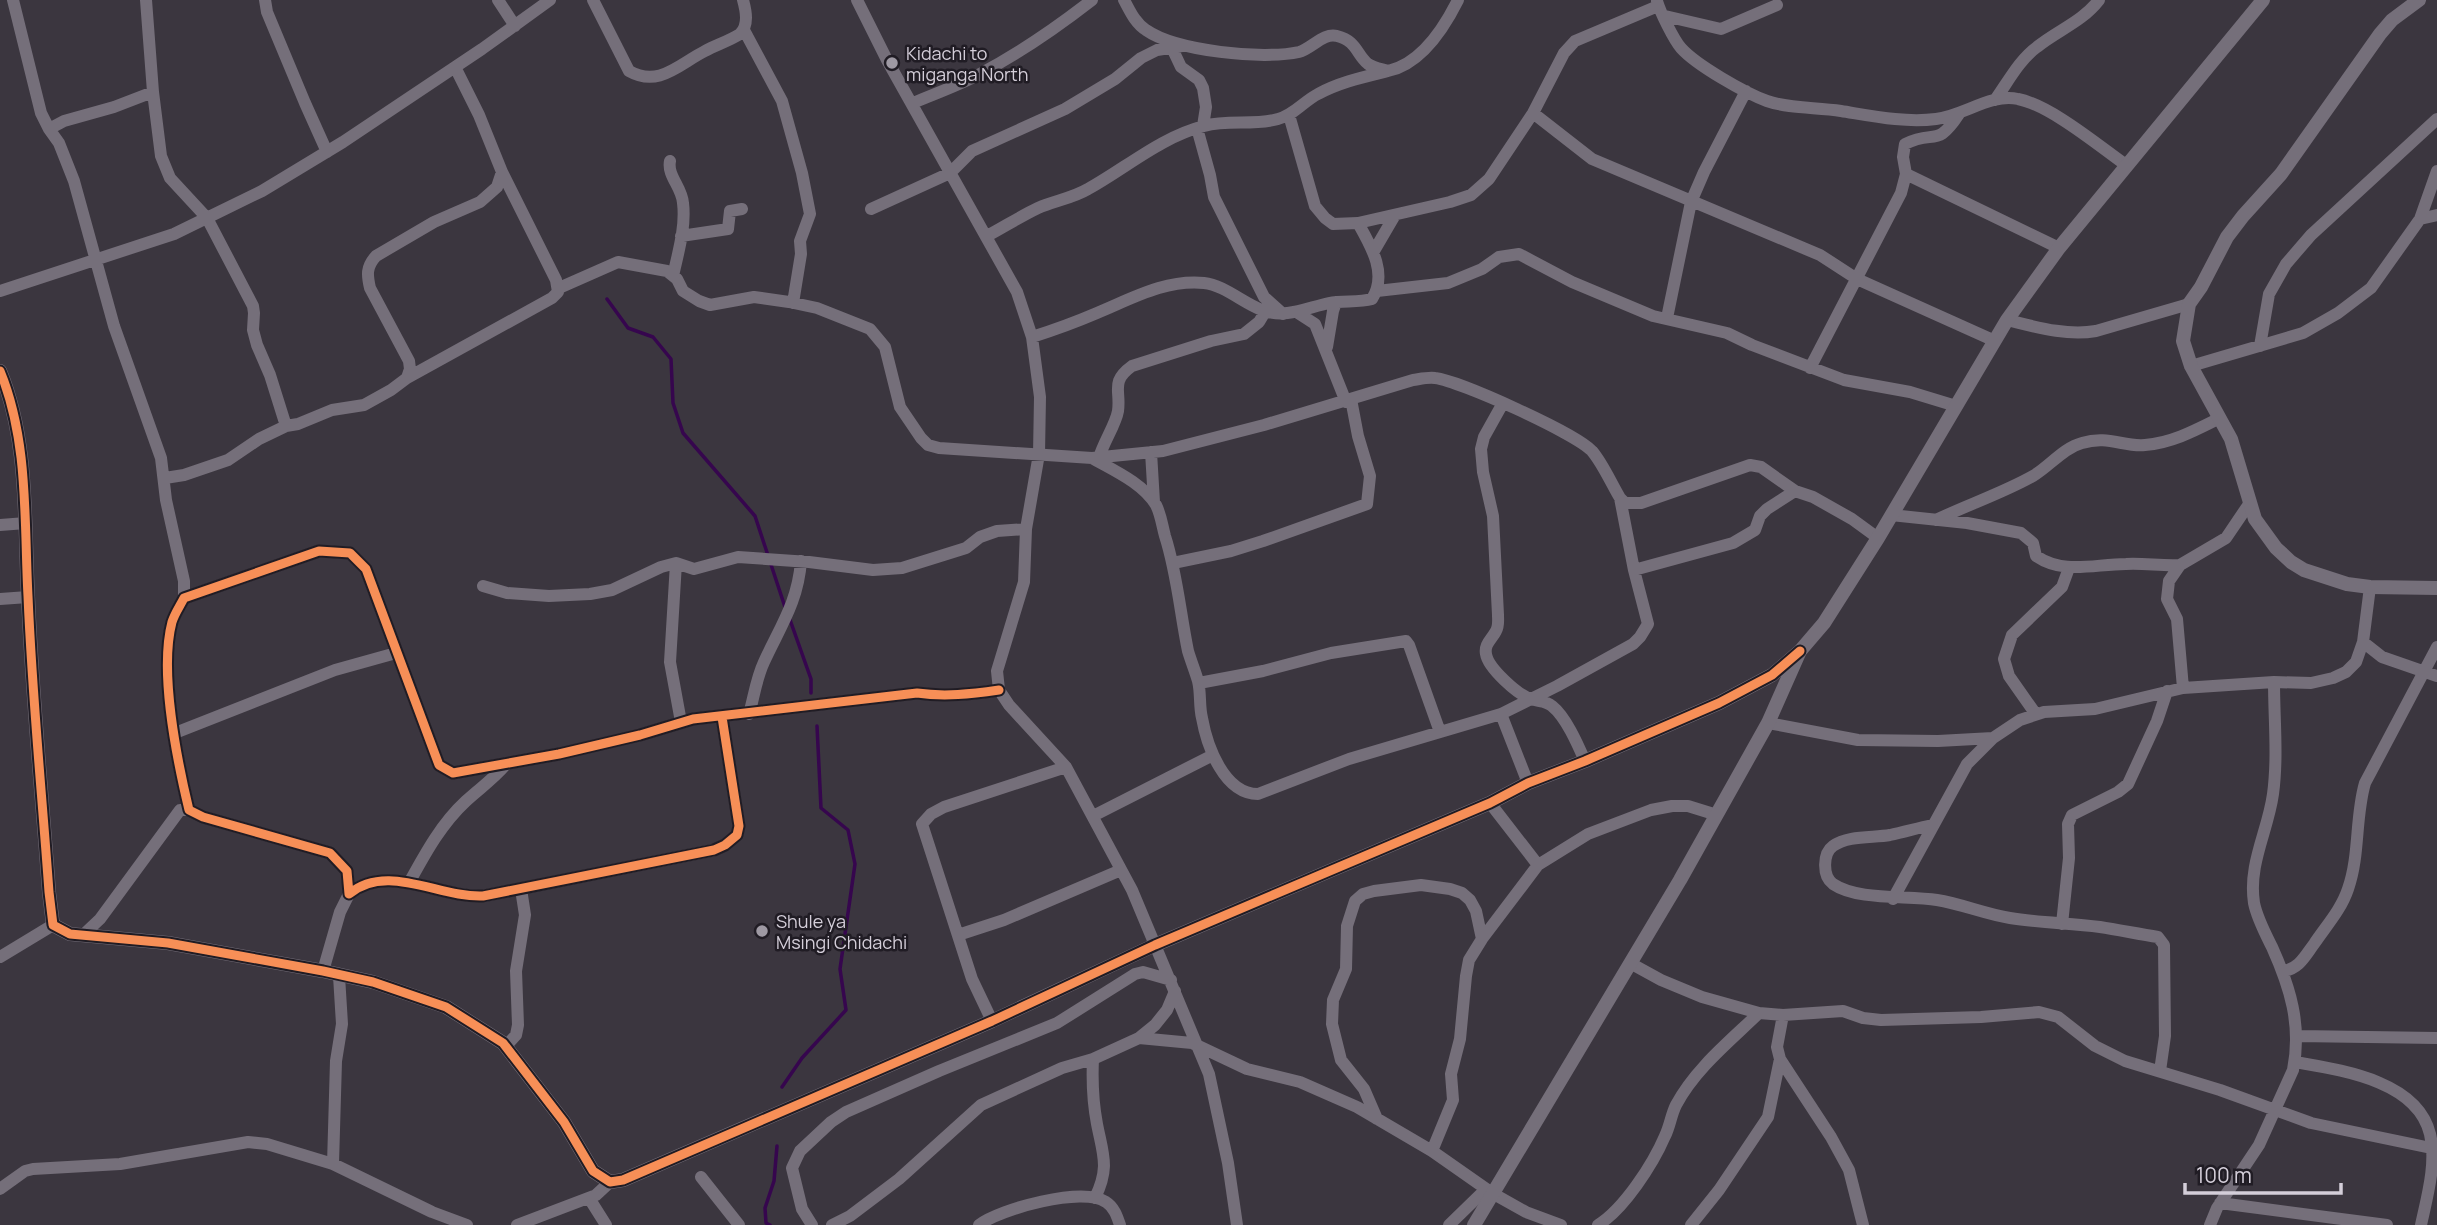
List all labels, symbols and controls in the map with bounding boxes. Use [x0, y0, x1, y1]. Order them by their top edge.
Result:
place label: Kidachi to miganga North [906, 41, 1028, 86]
marker: Kidachi to miganga North [884, 55, 900, 71]
place label: Shule ya Msingi Chidachi [776, 909, 907, 954]
marker: Shule ya Msingi Chidachi [754, 923, 770, 939]
scale bar [2185, 1152, 2341, 1196]
text: 100 m [2196, 1161, 2252, 1189]

